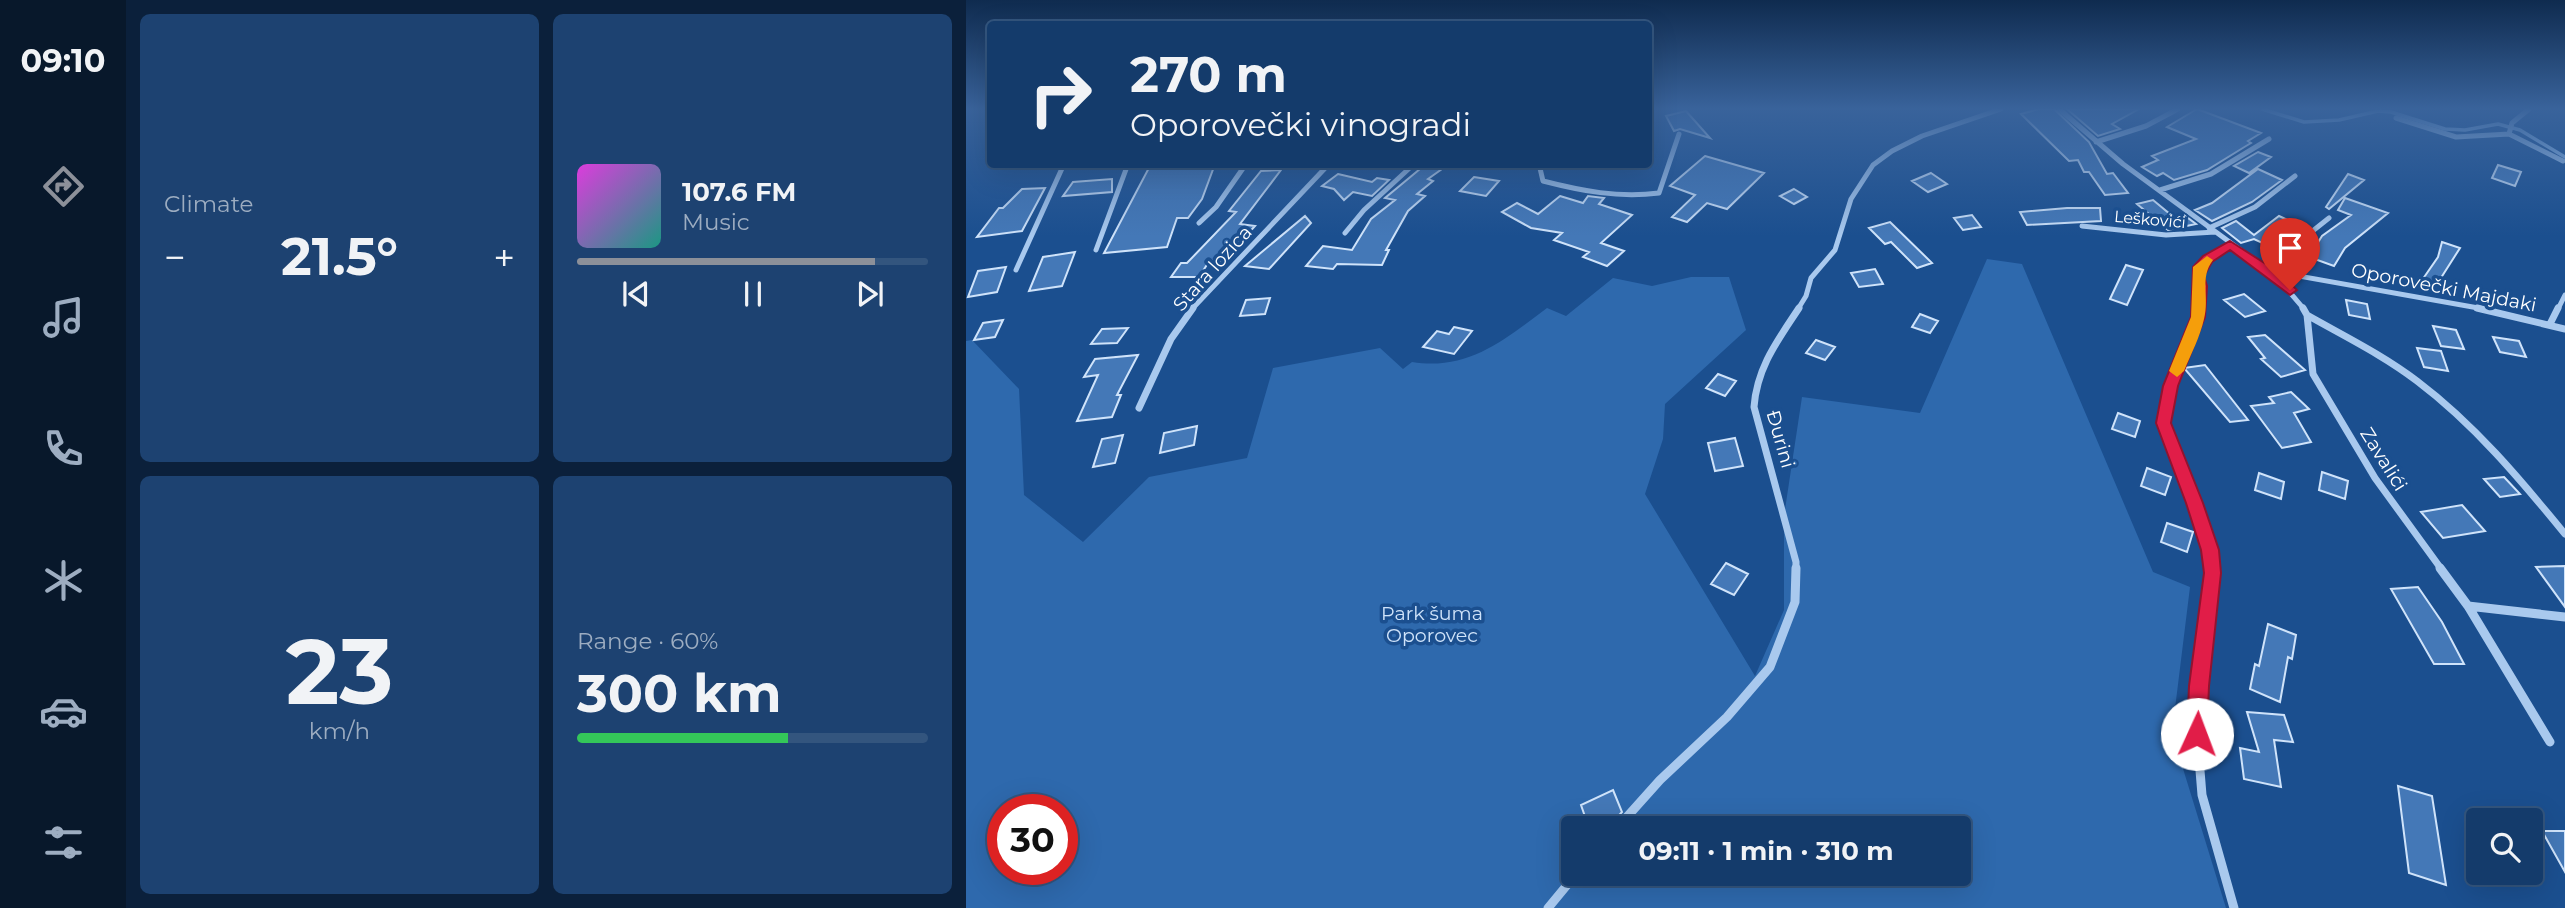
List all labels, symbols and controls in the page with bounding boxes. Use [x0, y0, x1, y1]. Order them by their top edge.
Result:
text: 09:10 [21, 41, 105, 80]
text: 270 m [1130, 45, 1287, 104]
icon: right [1015, 49, 1106, 140]
text: Oporovečki vinogradi [1130, 105, 1471, 144]
icon: directions [39, 162, 88, 211]
text: 107.6 FM [682, 176, 796, 208]
text: Climate [164, 190, 253, 218]
street label: Leškovići [2113, 207, 2187, 232]
text: Music [682, 208, 750, 236]
pin [2260, 218, 2320, 290]
street label: Stara lozica [1168, 221, 1257, 316]
text: 21.5° [281, 225, 398, 288]
icon: arrive [2271, 229, 2309, 267]
text: − [164, 234, 186, 281]
text: + [493, 234, 515, 281]
street label: Oporovečki Majdaki [2349, 258, 2539, 317]
icon: previous [617, 275, 655, 313]
icon: pause [734, 275, 772, 313]
icon: next [851, 275, 889, 313]
icon: music [39, 293, 88, 342]
street label: Đurini [1761, 408, 1800, 471]
street label: Zavalići [2355, 423, 2412, 495]
icon: phone [39, 424, 88, 473]
icon: climate [39, 556, 88, 605]
park label: Park šuma Oporovec [1381, 602, 1483, 647]
text: 23 [286, 616, 393, 727]
text: Range · 60% [577, 627, 718, 655]
text: 300 km [577, 662, 782, 725]
icon: car [39, 687, 88, 736]
position arrow [2160, 697, 2234, 771]
text: km/h [309, 717, 370, 745]
speed limit sign: 30 [987, 794, 1078, 885]
map controls [2466, 808, 2543, 885]
button: search [2466, 808, 2543, 885]
icon: filters [39, 818, 88, 867]
text: 09:11 · 1 min · 310 m [1638, 835, 1894, 867]

